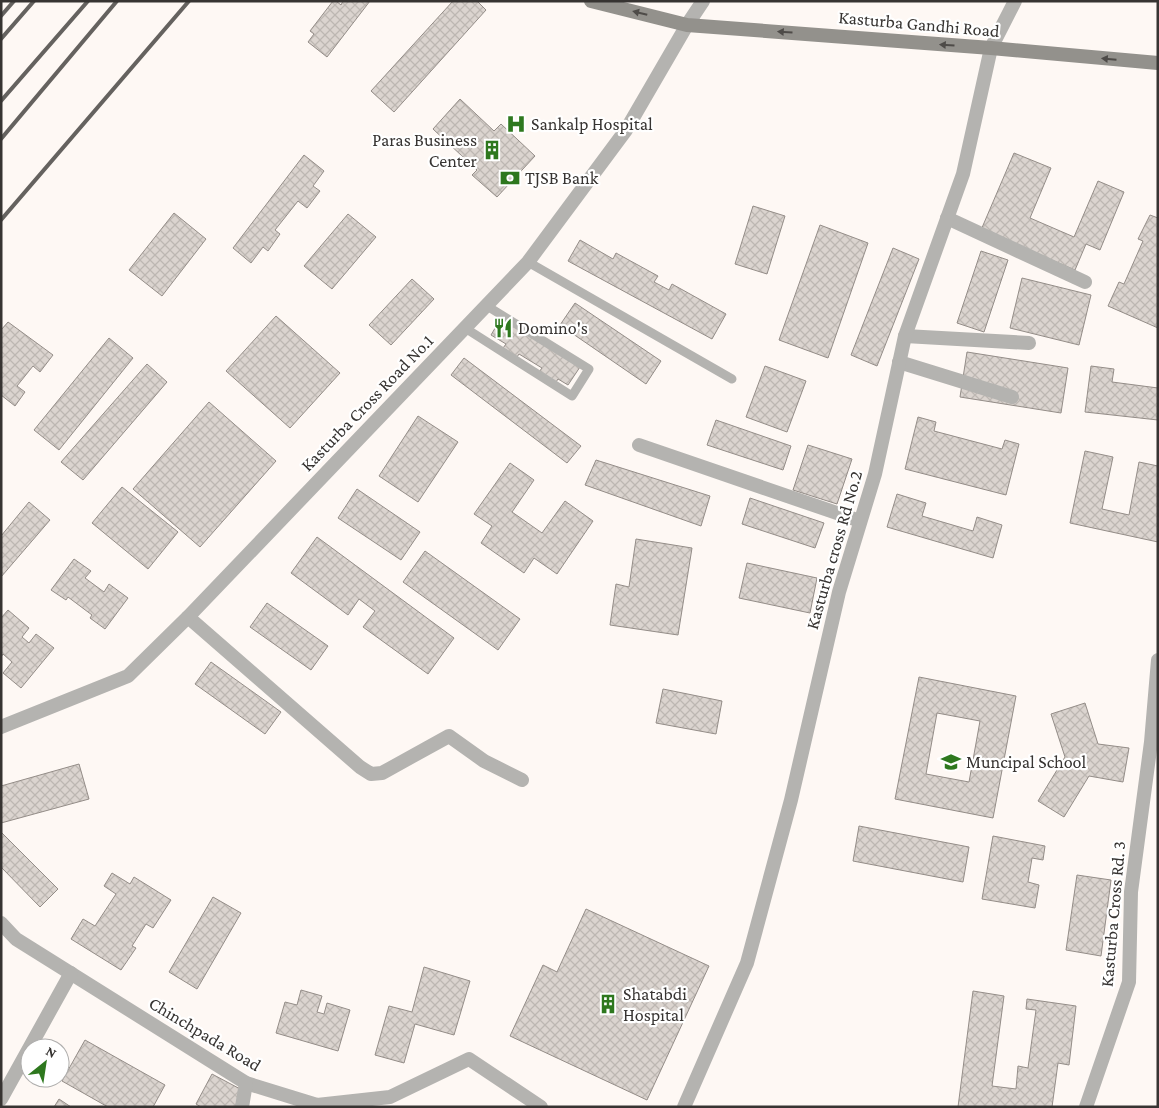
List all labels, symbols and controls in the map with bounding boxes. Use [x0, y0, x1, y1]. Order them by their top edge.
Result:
street label: Kasturba Gandhi Road [838, 7, 1001, 41]
one-way arrow [632, 9, 647, 17]
one-way arrow [777, 28, 793, 36]
one-way arrow [939, 41, 955, 49]
one-way arrow [1101, 55, 1117, 63]
hospital icon: Sankalp Hospital [505, 113, 527, 135]
place label: Sankalp Hospital [531, 114, 653, 134]
place label: Paras Business Center [372, 130, 478, 171]
building icon: Paras Business Center [481, 139, 503, 161]
bank icon: TJSB Bank [499, 167, 521, 189]
place label: TJSB Bank [525, 168, 599, 188]
restaurant icon: Domino's [492, 317, 514, 339]
place label: Domino's [518, 318, 588, 338]
street label: Kasturba Cross Road No.1 [297, 331, 437, 475]
street label: Kasturba cross Rd No.2 [802, 468, 866, 632]
school or university icon: Muncipal School [940, 751, 962, 773]
place label: Muncipal School [966, 752, 1087, 772]
street label: Kasturba Cross Rd. 3 [1097, 840, 1129, 988]
place label: Shatabdi Hospital [623, 984, 687, 1025]
street label: Chinchpada Road [145, 993, 265, 1076]
building icon: Shatabdi Hospital [597, 993, 619, 1015]
north arrow [20, 1038, 70, 1088]
text: N [43, 1042, 60, 1061]

